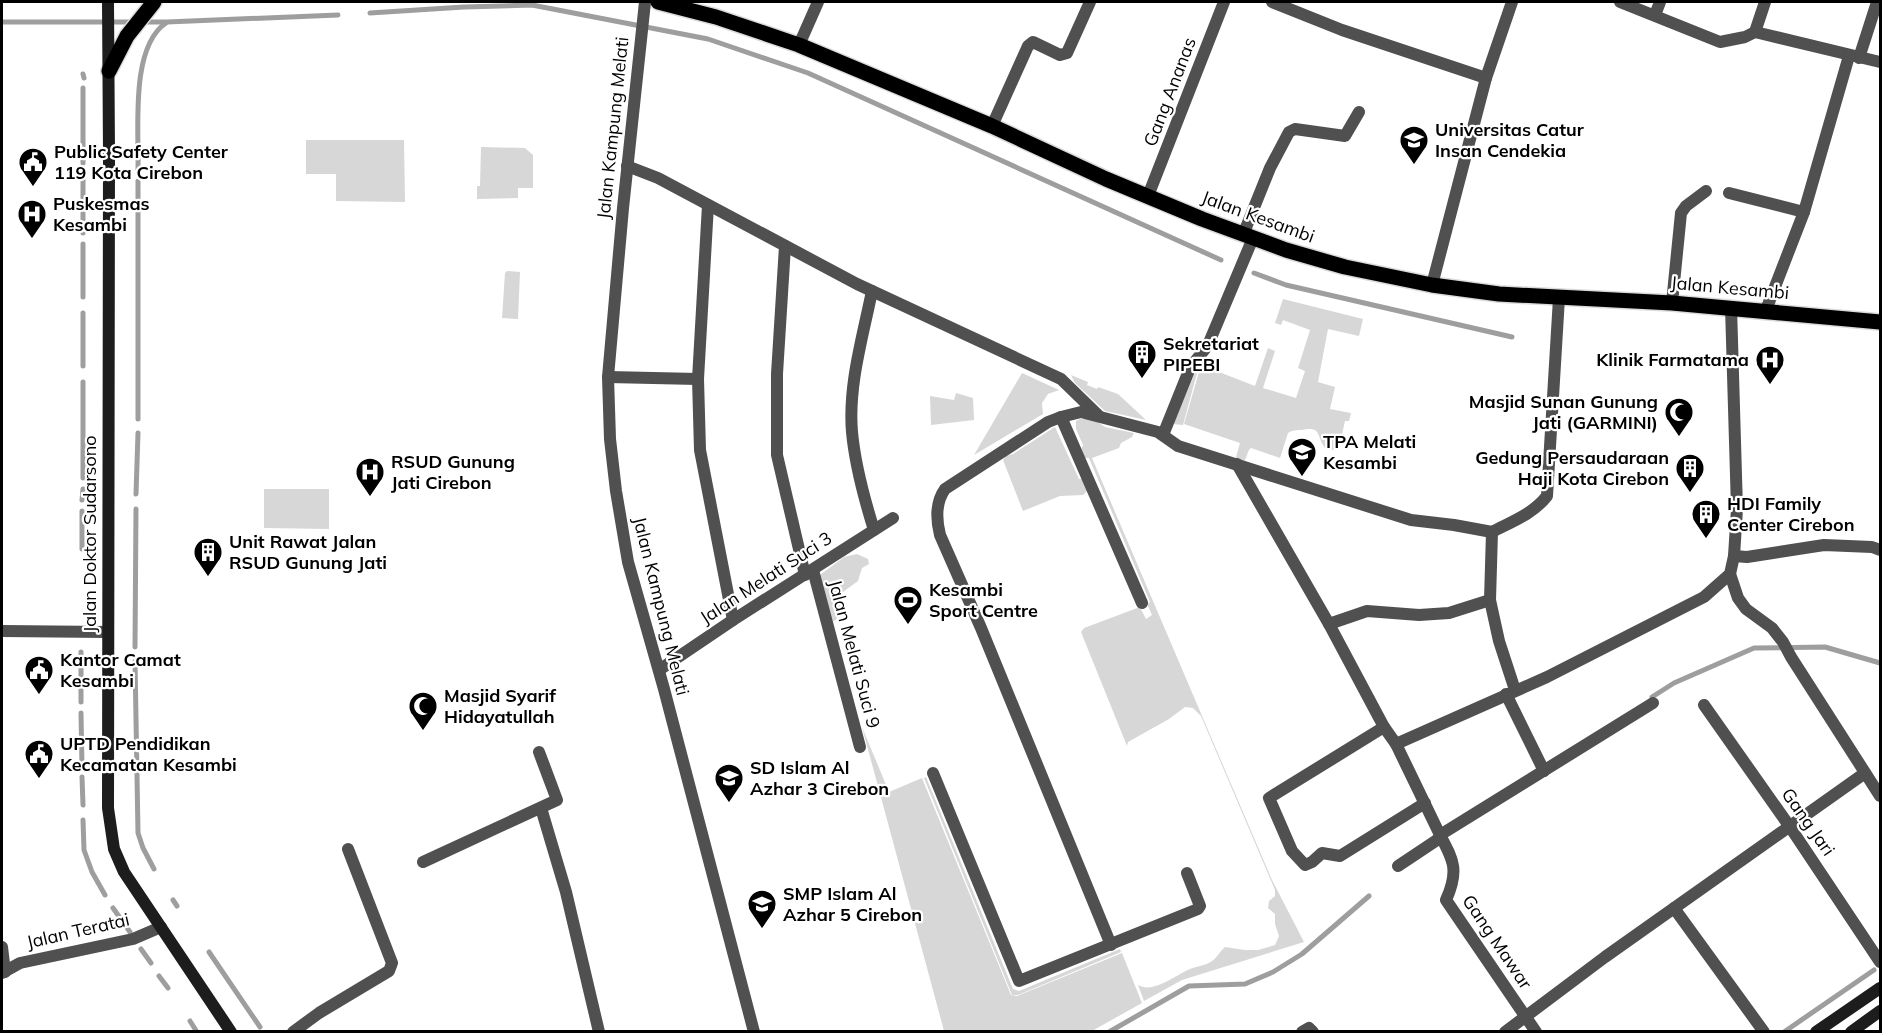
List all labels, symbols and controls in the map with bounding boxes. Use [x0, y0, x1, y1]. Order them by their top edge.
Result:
street label: Gang Ananas [1138, 34, 1201, 150]
street label: Jalan Kampung Melati [591, 36, 634, 220]
place label: Universitas Catur Insan Cendekia [1435, 118, 1585, 162]
school or university icon: Universitas Catur Insan Cendekia [1398, 124, 1430, 166]
place label: Public Safety Center 119 Kota Cirebon [54, 140, 229, 184]
public building icon: Public Safety Center 119 Kota Cirebon [17, 146, 49, 188]
street label: Jalan Kesambi [1198, 185, 1318, 248]
place label: Puskesmas Kesambi [53, 192, 150, 236]
hospital icon: Puskesmas Kesambi [16, 198, 48, 240]
street label: Jalan Kesambi [1670, 271, 1790, 304]
place label: Sekretariat PIPEBI [1163, 332, 1259, 376]
building icon: Sekretariat PIPEBI [1126, 338, 1158, 380]
hospital icon: Klinik Farmatama [1754, 344, 1786, 386]
place label: Klinik Farmatama [1596, 348, 1749, 371]
place label: Masjid Sunan Gunung Jati (GARMINI) [1469, 390, 1658, 434]
mosque icon: Masjid Sunan Gunung Jati (GARMINI) [1663, 396, 1695, 438]
place label: TPA Melati Kesambi [1323, 430, 1416, 474]
street label: Jalan Doktor Sudarsono [78, 435, 101, 633]
school or university icon: TPA Melati Kesambi [1286, 436, 1318, 478]
place label: Gedung Persaudaraan Haji Kota Cirebon [1475, 446, 1669, 490]
place label: RSUD Gunung Jati Cirebon [391, 450, 515, 494]
building icon: Gedung Persaudaraan Haji Kota Cirebon [1674, 452, 1706, 494]
hospital icon: RSUD Gunung Jati Cirebon [354, 456, 386, 498]
place label: HDI Family Center Cirebon [1727, 492, 1855, 536]
building icon: HDI Family Center Cirebon [1690, 498, 1722, 540]
street label: Jalan Kampung Melati [628, 514, 695, 698]
street label: Jalan Melati Suci 3 [695, 526, 836, 629]
place label: Unit Rawat Jalan RSUD Gunung Jati [229, 530, 387, 574]
building icon: Unit Rawat Jalan RSUD Gunung Jati [192, 536, 224, 578]
street label: Jalan Melati Suci 9 [824, 577, 885, 731]
place label: Kesambi Sport Centre [929, 578, 1038, 622]
sports icon: Kesambi Sport Centre [892, 584, 924, 626]
place label: Kantor Camat Kesambi [60, 648, 181, 692]
public building icon: Kantor Camat Kesambi [23, 654, 55, 696]
place label: Masjid Syarif Hidayatullah [444, 684, 556, 728]
mosque icon: Masjid Syarif Hidayatullah [407, 690, 439, 732]
place label: UPTD Pendidikan Kecamatan Kesambi [60, 732, 237, 776]
public building icon: UPTD Pendidikan Kecamatan Kesambi [23, 738, 55, 780]
place label: SD Islam Al Azhar 3 Cirebon [750, 756, 889, 800]
school or university icon: SD Islam Al Azhar 3 Cirebon [713, 762, 745, 804]
street label: Gang Jari [1777, 783, 1840, 860]
place label: SMP Islam Al Azhar 5 Cirebon [783, 882, 922, 926]
school or university icon: SMP Islam Al Azhar 5 Cirebon [746, 888, 778, 930]
street label: Gang Mawar [1457, 890, 1538, 994]
street label: Jalan Teratai [24, 908, 132, 954]

